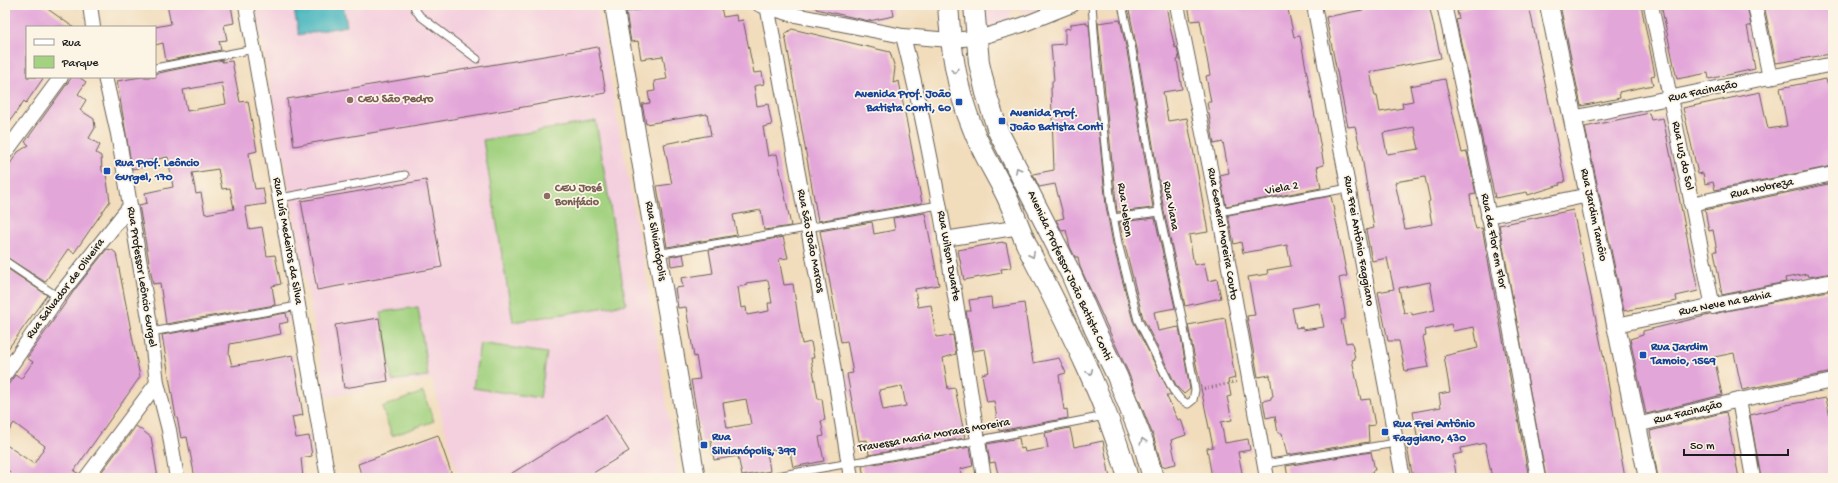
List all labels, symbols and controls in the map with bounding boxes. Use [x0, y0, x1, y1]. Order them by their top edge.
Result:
legend [26, 26, 156, 78]
text: Rua [62, 37, 81, 51]
text: Parque [61, 57, 99, 71]
one-way arrow [950, 68, 959, 75]
street label: Rua Facinação [1667, 78, 1739, 106]
place label: Avenida Prof. João Batista Conti, 60 [854, 88, 952, 116]
place label: CEU São Pedro [357, 93, 434, 107]
marker: CEU São Pedro [345, 95, 355, 105]
marker: Avenida Prof. João Batista Conti, 60 [954, 97, 964, 107]
place label: Avenida Prof. João Batista Conti [1009, 107, 1104, 135]
marker: Avenida Prof. João Batista Conti [997, 116, 1007, 126]
street label: Rua Luz do Sol [1668, 120, 1696, 192]
place label: Rua Prof. Leôncio Gurgel, 170 [114, 157, 200, 185]
marker: Rua Prof. Leôncio Gurgel, 170 [102, 166, 112, 176]
one-way arrow [1015, 167, 1023, 174]
street label: Rua General Moreira Couto [1203, 167, 1241, 301]
street label: Rua Jardim Tamôio [1576, 167, 1610, 263]
street label: Rua Frei Antônio Faggiano [1340, 175, 1376, 307]
street label: Rua Nobreza [1729, 175, 1795, 203]
street label: Rua Luís Medeiros da Silva [269, 176, 305, 306]
street label: Viela 2 [1263, 179, 1300, 199]
street label: Rua Viana [1159, 180, 1181, 232]
place label: CEU José Bonifácio [554, 182, 603, 210]
street label: Rua Nelson [1113, 182, 1135, 238]
street label: Rua São João Marcos [793, 188, 827, 294]
street label: Avenida Professor João Batista Conti [1023, 189, 1115, 364]
marker: CEU José Bonifácio [542, 191, 552, 201]
street label: Rua de Flor em Flor [1477, 192, 1509, 291]
street label: Rua Silvianópolis [641, 200, 669, 282]
street label: Rua Professor Leôncio Gurgel [123, 206, 159, 349]
street label: Rua Wilson Duarte [933, 210, 963, 303]
street label: Rua Salvador de Oliveira [24, 236, 109, 342]
one-way arrow [1027, 251, 1035, 259]
street label: Rua Neve na Bahia [1678, 288, 1773, 320]
place label: Rua Jardim Tamoio, 1569 [1650, 341, 1717, 369]
marker: Rua Jardim Tamoio, 1569 [1638, 350, 1648, 360]
one-way arrow [1085, 368, 1093, 375]
street label: Rua Facinação [1652, 398, 1724, 428]
street label: Travessa Maria Moraes Moreira [856, 416, 1011, 456]
place label: Rua Frei Antônio Faggiano, 430 [1392, 418, 1476, 446]
marker: Rua Frei Antônio Faggiano, 430 [1380, 427, 1390, 437]
place label: Rua Silvianópolis, 399 [711, 431, 797, 459]
scale bar [1684, 431, 1788, 457]
one-way arrow [1139, 437, 1147, 444]
marker: Rua Silvianópolis, 399 [699, 440, 709, 450]
text: 50 m [1690, 440, 1715, 454]

